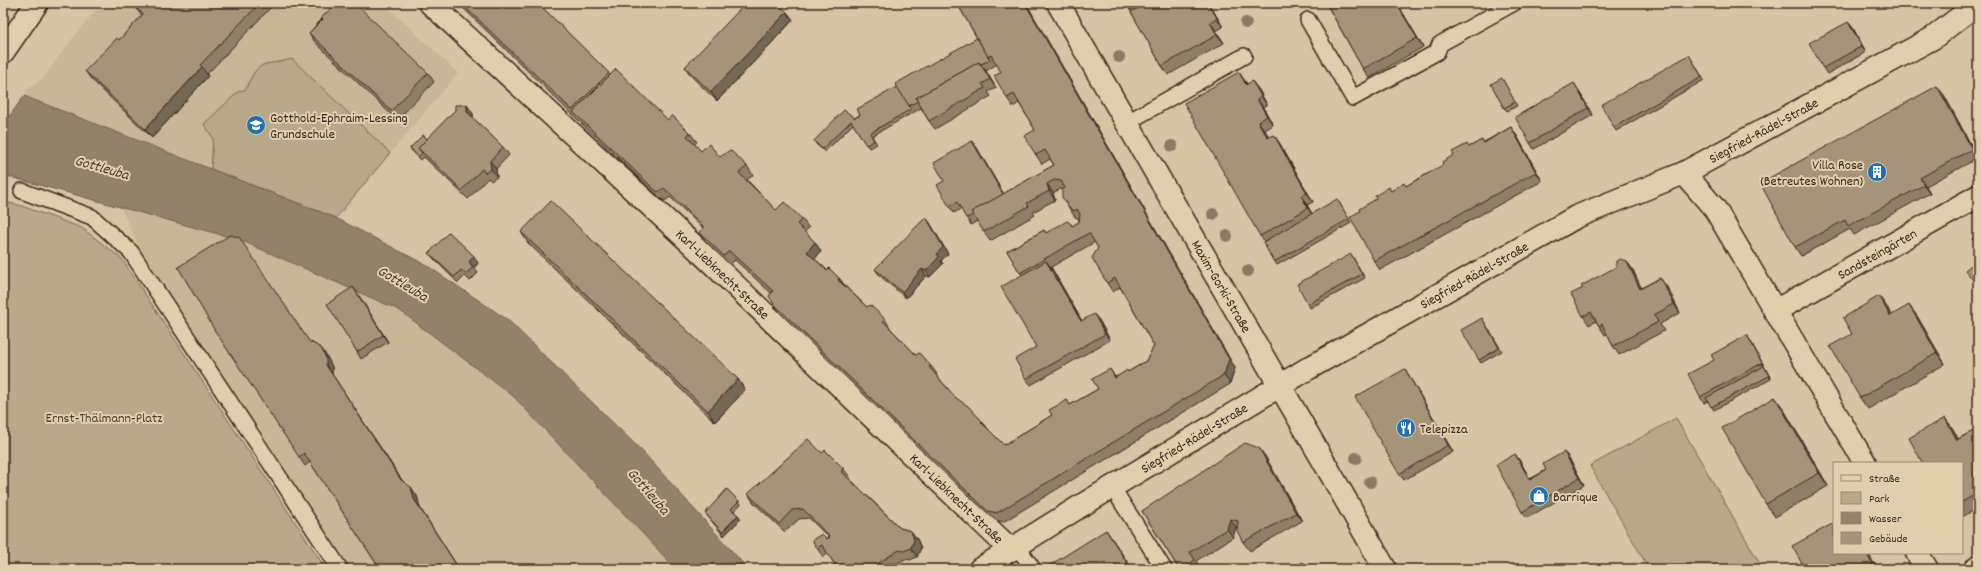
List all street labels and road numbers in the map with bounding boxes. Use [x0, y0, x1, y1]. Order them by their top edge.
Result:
street label: Siegfried-Rädel-Straße [1706, 94, 1823, 170]
street label: Karl-Liebknecht-Straße [670, 225, 773, 325]
street label: Sandsteingärten [1834, 225, 1921, 286]
street label: Maxim-Gorki-Straße [1185, 237, 1255, 337]
street label: Siegfried-Rädel-Straße [1417, 238, 1533, 315]
street label: Siegfried-Rädel-Straße [1138, 399, 1252, 479]
street label: Karl-Liebknecht-Straße [904, 450, 1007, 549]

